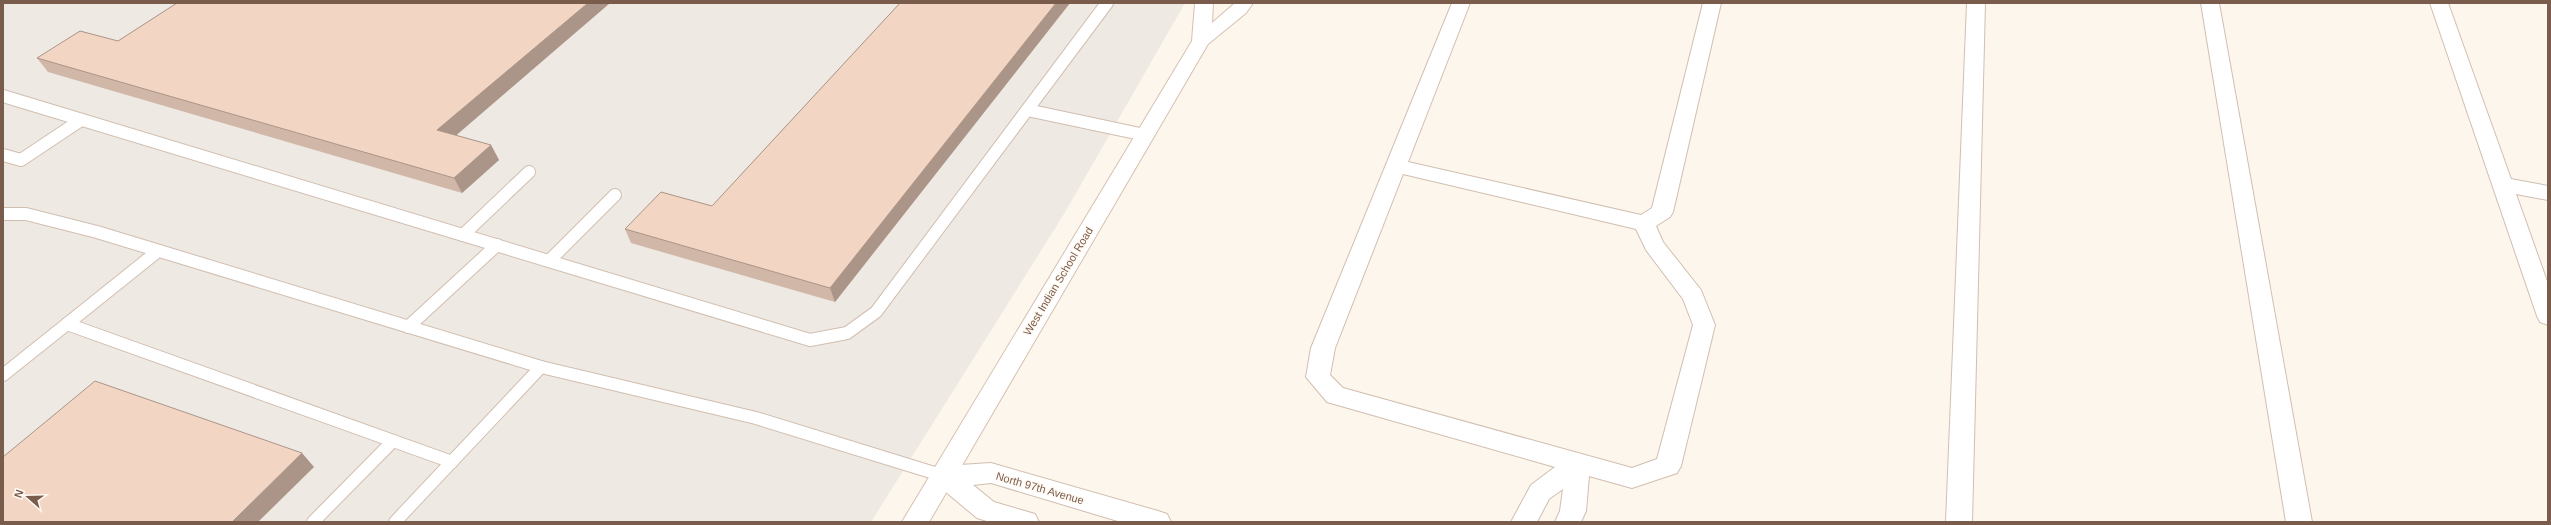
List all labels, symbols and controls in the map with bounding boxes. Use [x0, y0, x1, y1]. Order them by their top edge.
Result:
street label: West Indian School Road [1021, 225, 1095, 337]
street label: North 97th Avenue [995, 470, 1085, 506]
north arrow [8, 477, 48, 517]
text: N [12, 488, 26, 499]

